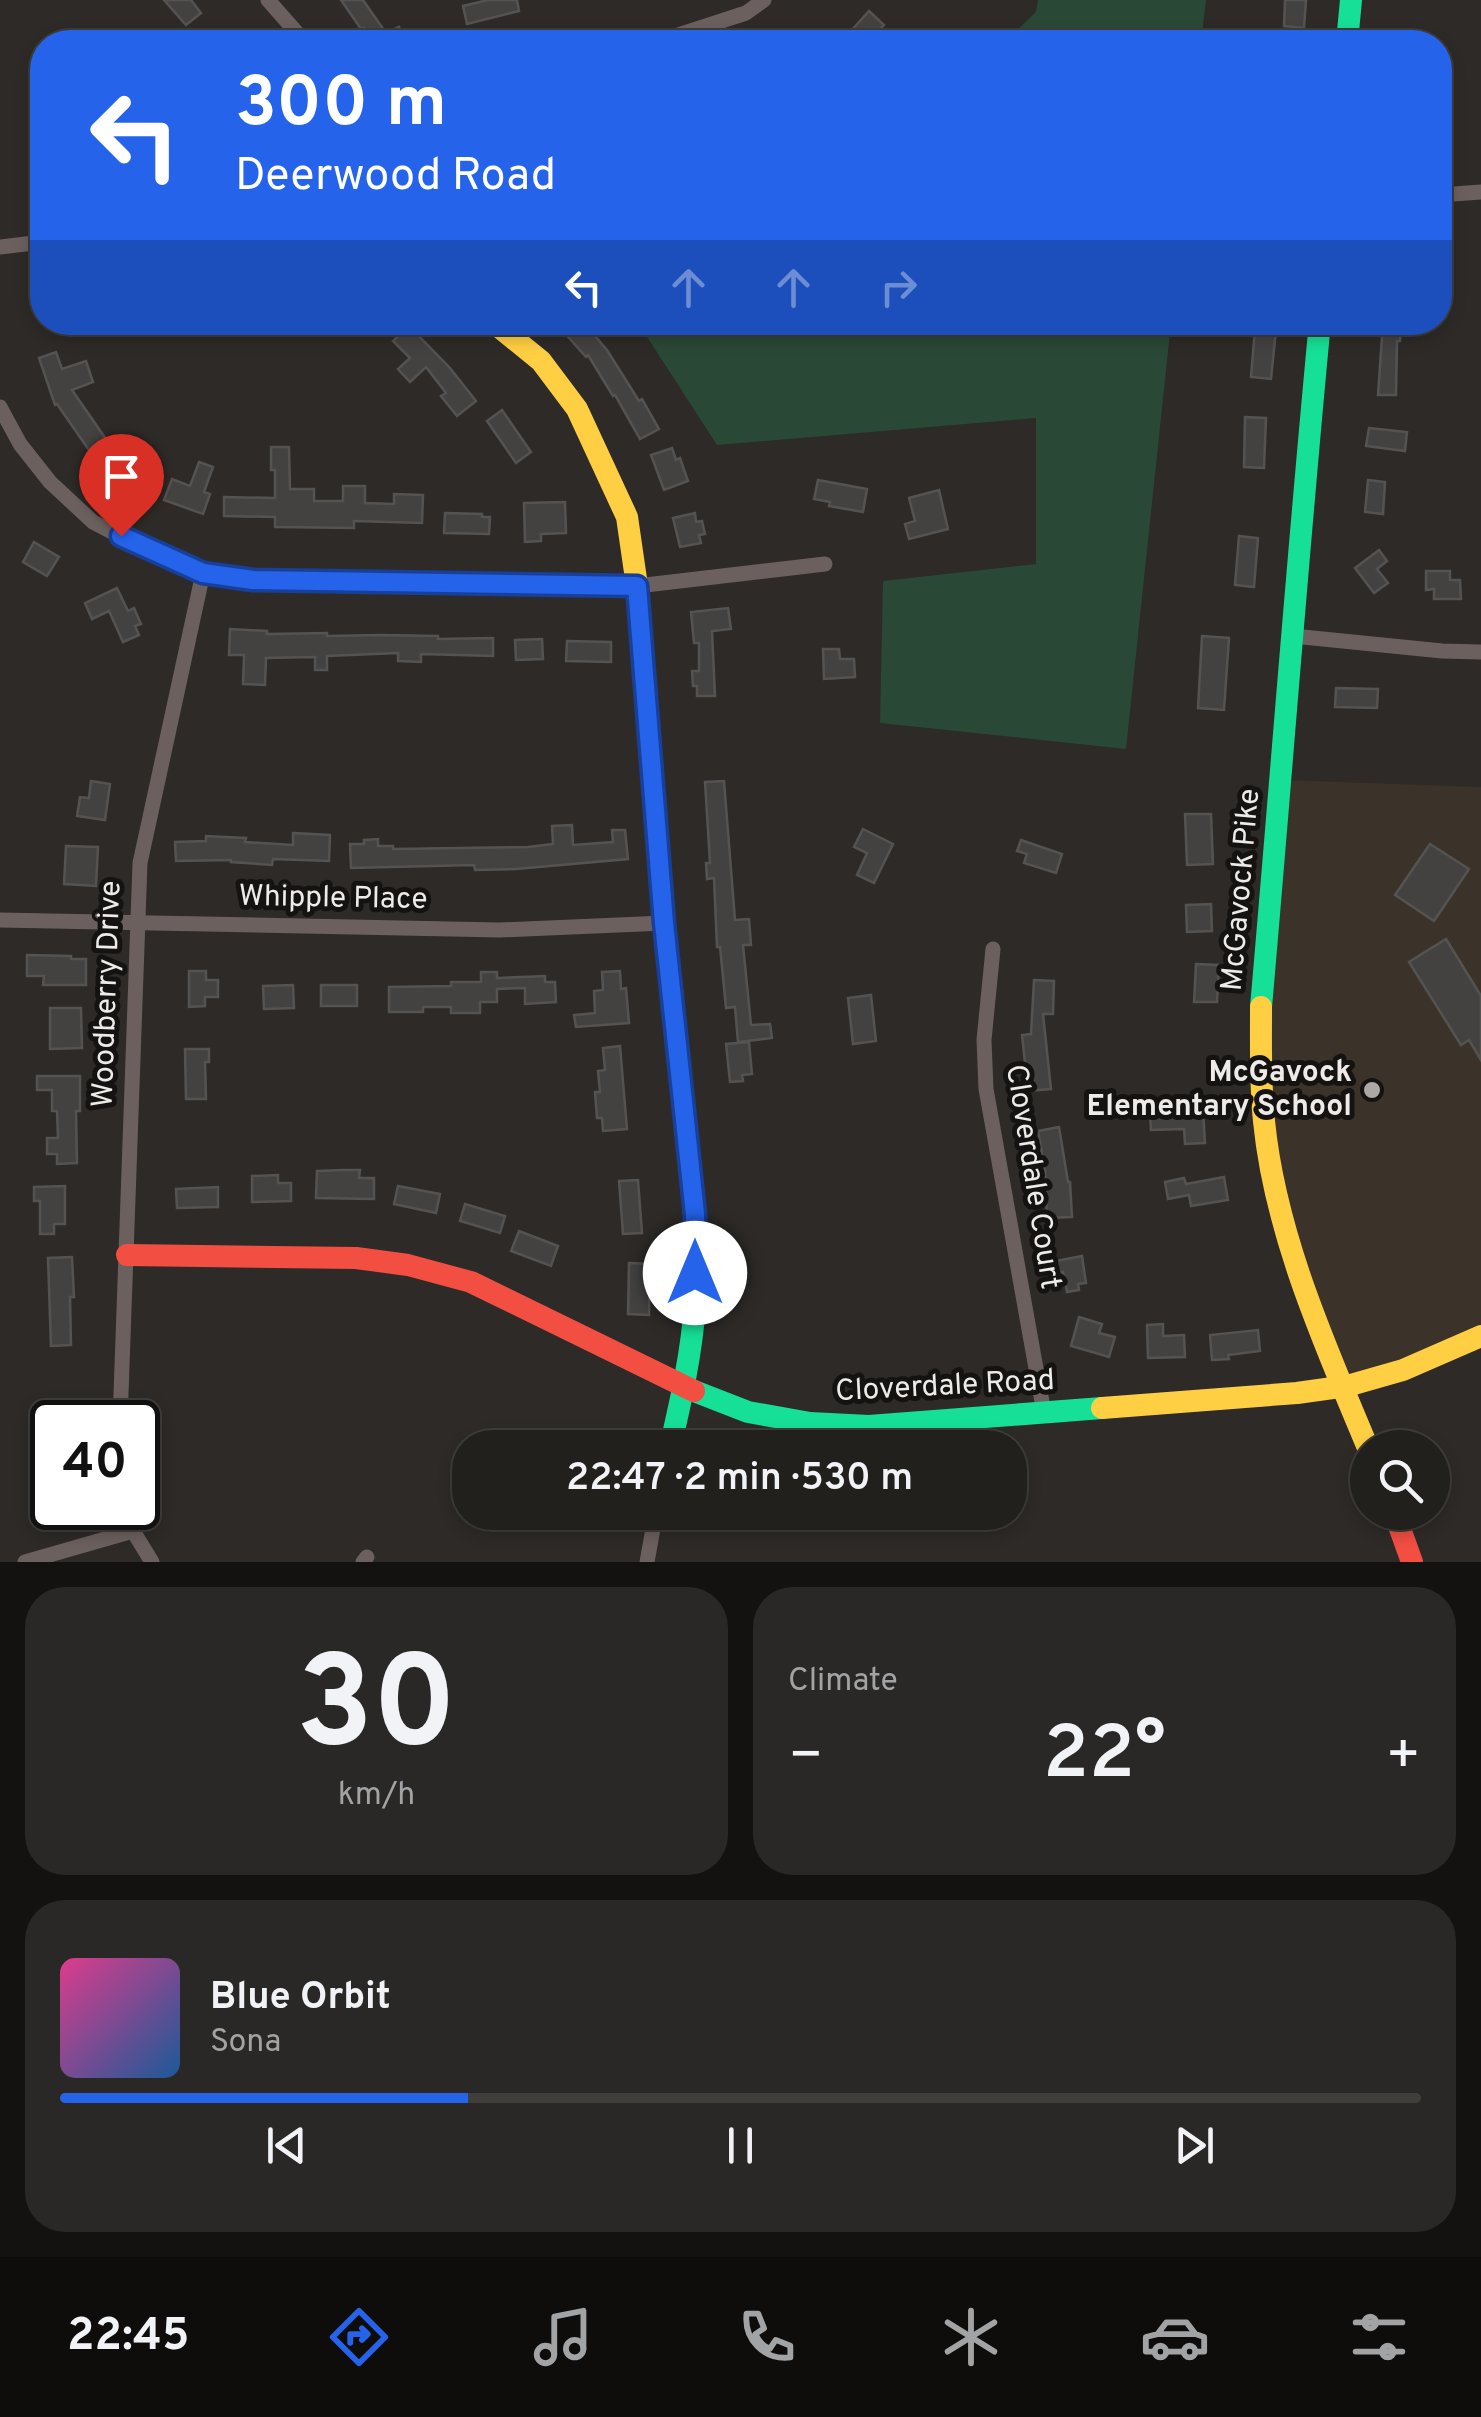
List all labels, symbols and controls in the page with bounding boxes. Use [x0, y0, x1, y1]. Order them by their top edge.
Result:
text: 300 m [235, 62, 447, 151]
icon: left [70, 70, 200, 200]
text: Deerwood Road [235, 149, 556, 206]
icon: left [556, 260, 611, 315]
icon: ahead [661, 260, 716, 315]
icon: ahead [766, 260, 821, 315]
icon: right [871, 260, 926, 315]
pin [79, 434, 164, 537]
icon: arrive [94, 449, 149, 504]
street label: McGavock Pike [1215, 787, 1269, 993]
street label: Whipple Place [238, 879, 428, 919]
street label: Woodberry Drive [86, 880, 130, 1108]
place label: McGavock Elementary School [1086, 1055, 1352, 1126]
street label: Cloverdale Court [996, 1062, 1068, 1292]
marker: McGavock Elementary School [1361, 1079, 1383, 1101]
position arrow [643, 1221, 747, 1325]
street label: Cloverdale Road [834, 1363, 1056, 1411]
speed limit sign: 40 [30, 1400, 160, 1530]
map controls [1350, 1430, 1450, 1530]
button: search [1350, 1430, 1450, 1530]
text: 22:47 · 2 min · 530 m [566, 1455, 913, 1504]
text: 30 [296, 1628, 457, 1793]
text: Climate [788, 1662, 898, 1702]
text: 22° [1043, 1710, 1166, 1805]
text: − [788, 1723, 823, 1793]
text: + [1386, 1723, 1421, 1793]
text: km/h [338, 1776, 415, 1816]
text: Blue Orbit [210, 1974, 391, 2023]
text: Sona [210, 2023, 281, 2063]
icon: previous [259, 2118, 314, 2173]
icon: pause [713, 2118, 768, 2173]
icon: next [1167, 2118, 1222, 2173]
icon: directions [324, 2302, 394, 2372]
icon: music [528, 2302, 598, 2372]
icon: phone [732, 2302, 802, 2372]
icon: climate [936, 2302, 1006, 2372]
icon: car [1140, 2302, 1210, 2372]
icon: filters [1344, 2302, 1414, 2372]
text: 22:45 [67, 2309, 189, 2366]

